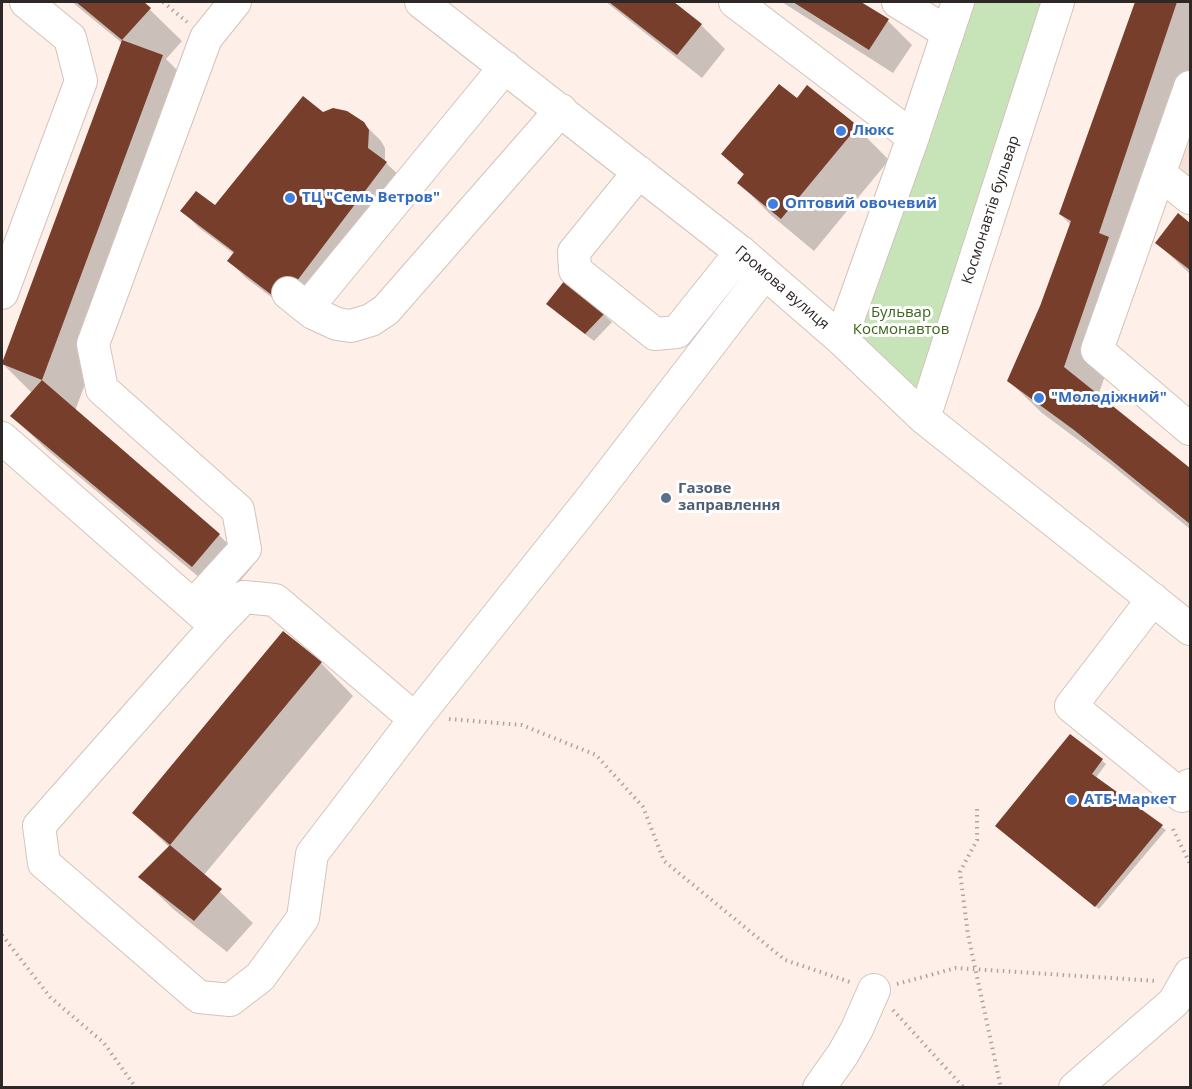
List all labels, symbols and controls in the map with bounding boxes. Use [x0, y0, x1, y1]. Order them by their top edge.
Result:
place label: Люкс [853, 122, 894, 140]
marker: Люкс [834, 124, 848, 138]
street label: Космонавтів бульвар [958, 133, 1024, 287]
place label: ТЦ "Семь Ветров" [302, 189, 440, 207]
marker: ТЦ "Семь Ветров" [283, 191, 297, 205]
place label: Оптовий овочевий [785, 195, 937, 213]
marker: Оптовий овочевий [766, 197, 780, 211]
street label: Громова вулиця [731, 242, 833, 334]
park label: Бульвар Космонавтов [853, 304, 949, 339]
place label: "Молодіжний" [1051, 389, 1167, 407]
marker: "Молодіжний" [1032, 391, 1046, 405]
place label: Газове заправлення [678, 480, 780, 515]
marker: Газове заправлення [659, 491, 673, 505]
place label: АТБ-Маркет [1084, 791, 1177, 809]
marker: АТБ-Маркет [1065, 793, 1079, 807]

